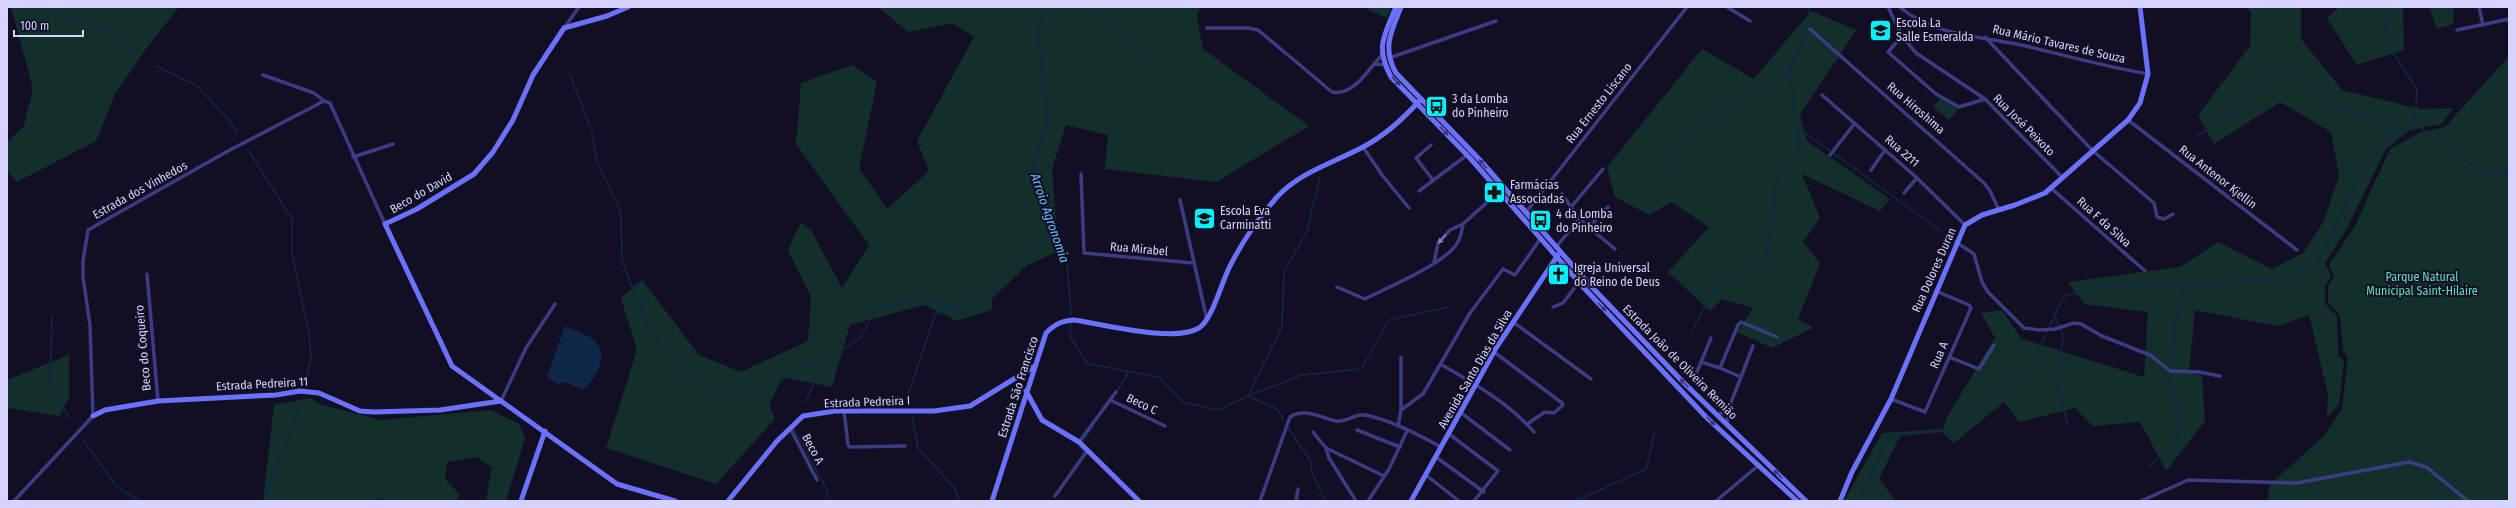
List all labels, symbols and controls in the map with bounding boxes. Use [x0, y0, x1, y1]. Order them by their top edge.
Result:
scale bar [14, 12, 83, 38]
place label: Escola La Salle Esmeralda [1896, 16, 1974, 44]
school or university icon: Escola La Salle Esmeralda [1867, 17, 1893, 43]
text: 100 m [20, 19, 49, 33]
street label: Rua Mário Tavares de Souza [1991, 22, 2127, 66]
street label: Rua Ernesto Liscano [1563, 60, 1635, 146]
one-way arrow [1391, 76, 1400, 86]
street label: Rua Hiroshima [1884, 79, 1948, 137]
street label: Rua José Peixoto [1990, 91, 2058, 159]
place label: 3 da Lomba do Pinheiro [1452, 92, 1509, 120]
bus stop icon: 3 da Lomba do Pinheiro [1424, 93, 1450, 119]
one-way arrow [1439, 126, 1449, 136]
street label: Rua 2211 [1882, 132, 1922, 170]
street label: Rua Antenor Kjellin [2177, 142, 2259, 212]
street label: Estrada dos Vinhedos [90, 158, 190, 222]
one-way arrow [1479, 159, 1488, 169]
street label: Beco do David [387, 170, 455, 216]
water label: Arroio Agronomia [1027, 170, 1072, 265]
place label: Farmácias Associadas [1510, 178, 1564, 206]
pharmacy icon: Farmácias Associadas [1482, 179, 1508, 205]
street label: Rua F da Silva [2074, 194, 2134, 250]
place label: Escola Eva Carminatti [1220, 204, 1271, 232]
school or university icon: Escola Eva Carminatti [1192, 205, 1218, 231]
place label: 4 da Lomba do Pinheiro [1556, 207, 1613, 235]
bus stop icon: 4 da Lomba do Pinheiro [1528, 208, 1554, 234]
street label: Rua Dolores Duran [1909, 225, 1959, 315]
one-way arrow [1438, 234, 1447, 244]
street label: Rua Mirabel [1109, 239, 1169, 259]
place label: Igreja Universal do Reino de Deus [1574, 261, 1660, 289]
church icon: Igreja Universal do Reino de Deus [1546, 262, 1572, 288]
park label: Parque Natural Municipal Saint-Hilaire [2366, 270, 2478, 298]
one-way arrow [1597, 302, 1606, 312]
street label: Estrada João de Oliveira Remião [1620, 302, 1740, 422]
street label: Beco do Coqueiro [132, 305, 154, 391]
street label: Avenida Santo Dias da Silva [1435, 307, 1515, 431]
street label: Estrada São Francisco [995, 335, 1041, 439]
street label: Rua A [1927, 339, 1951, 371]
street label: Estrada Pedreira 11 [216, 375, 308, 393]
one-way arrow [1680, 378, 1689, 388]
street label: Beco C [1124, 391, 1160, 417]
street label: Estrada Pedreira I [824, 394, 910, 410]
one-way arrow [1706, 416, 1716, 426]
street label: Beco A [799, 431, 827, 467]
one-way arrow [1773, 469, 1783, 479]

